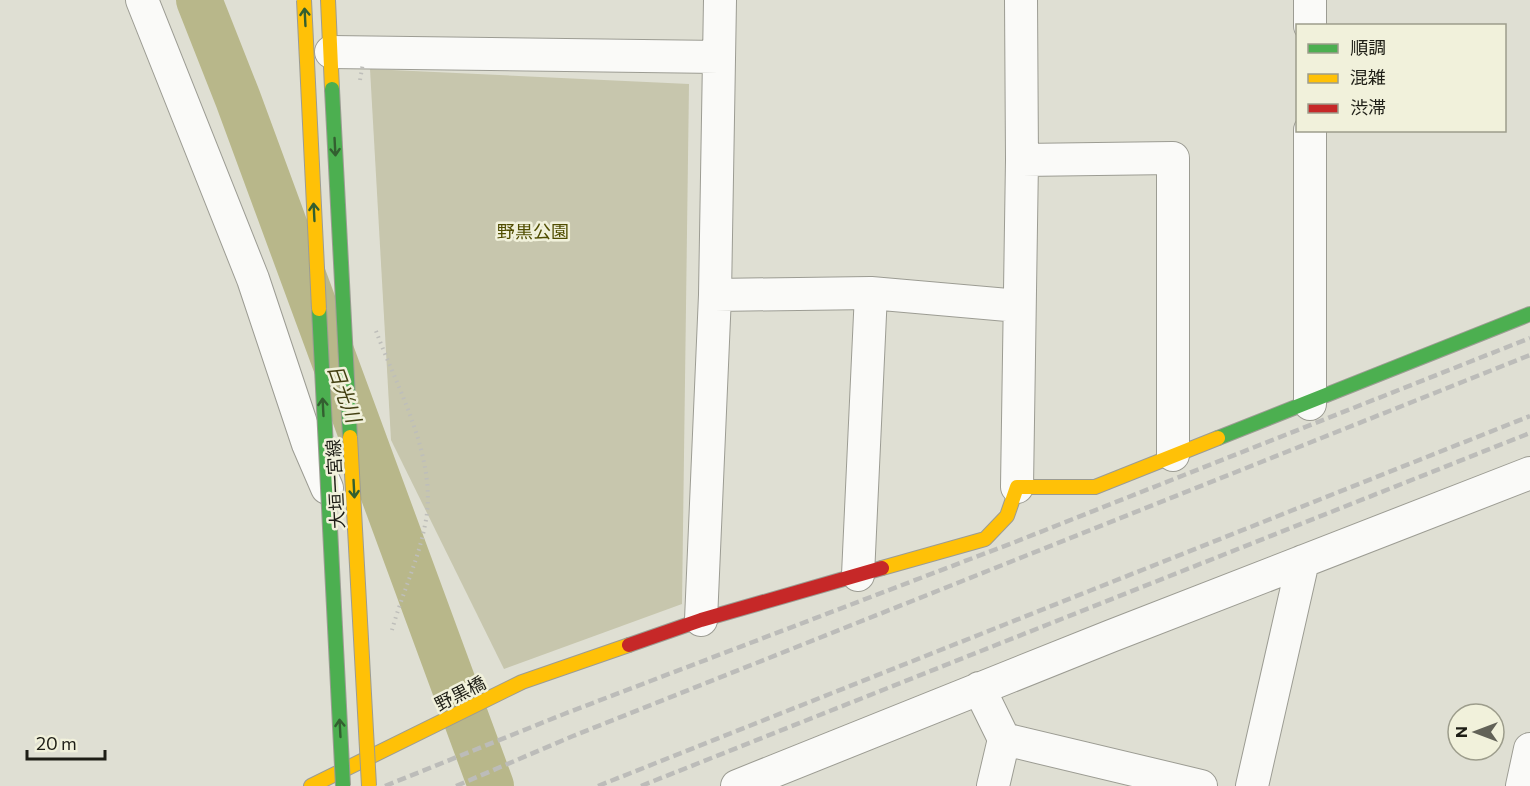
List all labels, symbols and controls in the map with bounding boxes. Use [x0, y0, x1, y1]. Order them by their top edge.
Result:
one-way arrow [299, 8, 310, 28]
legend [1296, 24, 1506, 132]
text: 順調 [1350, 36, 1386, 58]
text: 混雑 [1350, 66, 1386, 88]
text: 渋滞 [1350, 96, 1386, 118]
one-way arrow [330, 137, 341, 156]
one-way arrow [309, 203, 320, 223]
park label: 野黒公園 [497, 220, 569, 242]
water label: 日光川 [323, 361, 367, 427]
one-way arrow [318, 398, 329, 418]
street label: 大垣一宮線 [322, 438, 348, 530]
one-way arrow [348, 478, 359, 498]
street label: 野黒橋 [431, 671, 489, 715]
north arrow [1446, 702, 1506, 762]
one-way arrow [334, 718, 345, 738]
scale bar [27, 723, 105, 761]
text: N [1451, 726, 1470, 738]
text: 20 m [36, 732, 77, 754]

